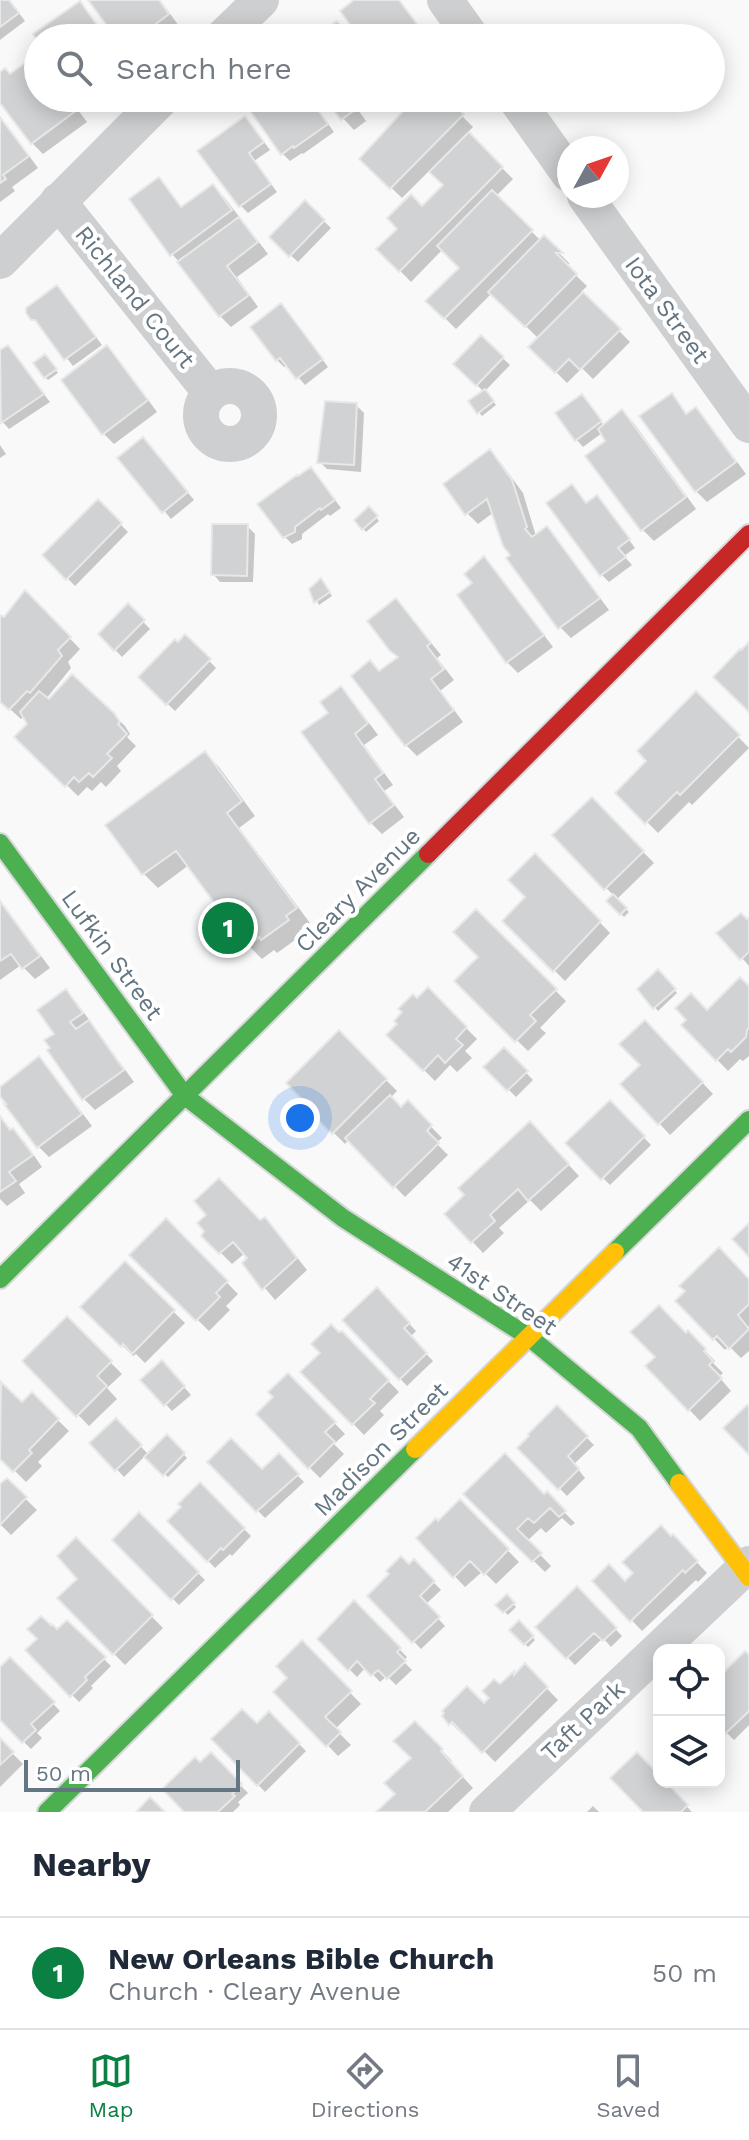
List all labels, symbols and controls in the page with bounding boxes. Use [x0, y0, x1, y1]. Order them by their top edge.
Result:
search box [24, 24, 725, 112]
icon: search [52, 46, 96, 90]
text: Search here [116, 51, 292, 86]
north arrow [557, 136, 629, 208]
street label: Richland Court [69, 220, 201, 374]
street label: Iota Street [619, 251, 715, 369]
street label: Cleary Avenue [290, 822, 426, 958]
street label: Lufkin Street [56, 885, 168, 1025]
pin: 1 [202, 898, 254, 958]
your location [280, 1098, 320, 1138]
street label: 41st Street [442, 1247, 562, 1341]
street label: Madison Street [308, 1376, 454, 1522]
map controls [653, 1644, 725, 1788]
button: locate [653, 1644, 725, 1716]
street label: Taft Park [536, 1675, 631, 1767]
button: layers [653, 1716, 725, 1788]
scale bar [24, 1756, 240, 1792]
text: 50 m [36, 1761, 91, 1786]
text: Nearby [32, 1844, 151, 1884]
text: New Orleans Bible Church [108, 1941, 494, 1976]
text: 1 [52, 1958, 64, 1988]
text: 50 m [652, 1958, 717, 1988]
text: Church · Cleary Avenue [108, 1976, 401, 2006]
tab: Map [89, 2049, 133, 2122]
tab: Directions [311, 2049, 419, 2122]
tab: Saved [597, 2049, 660, 2122]

